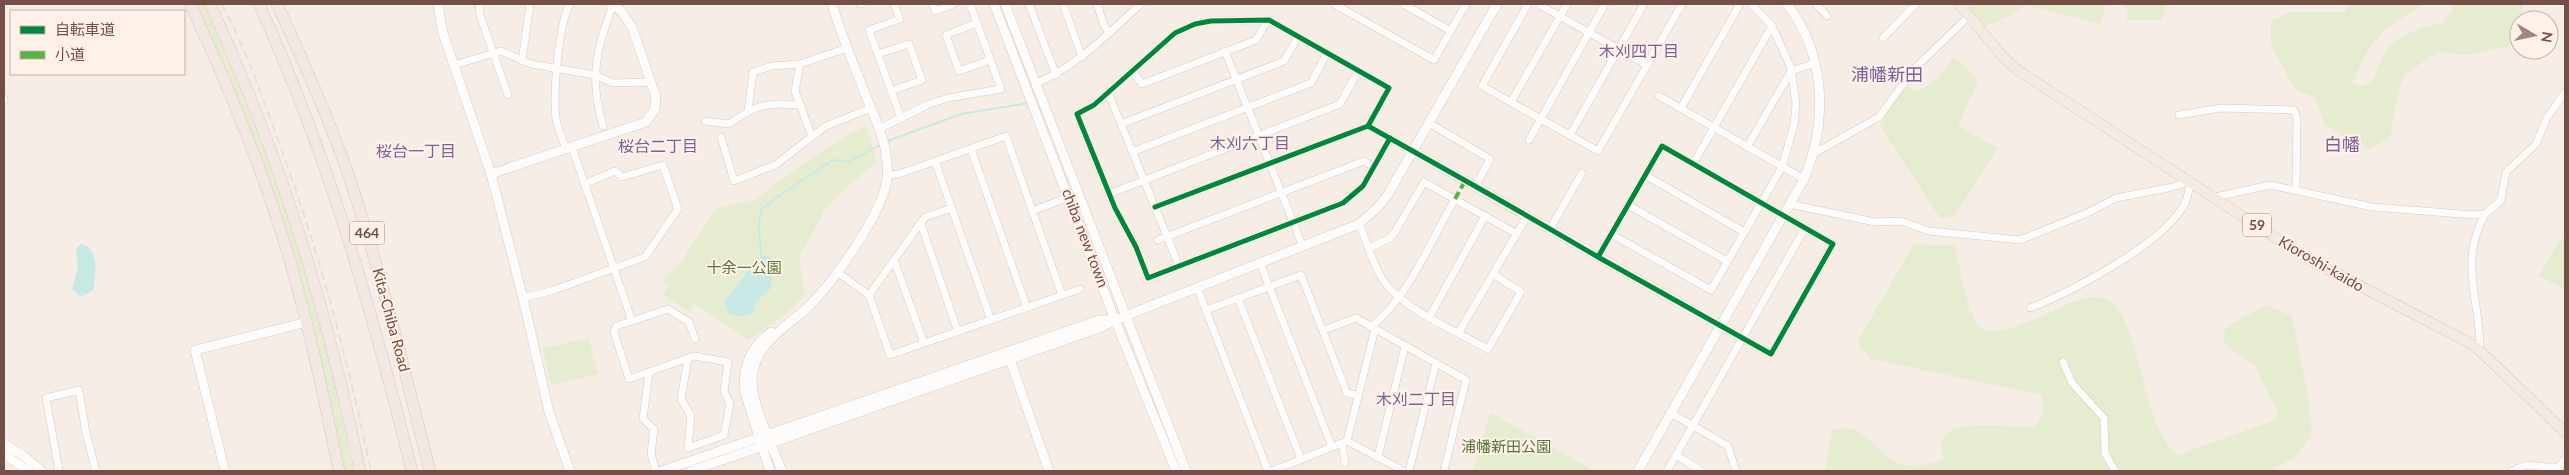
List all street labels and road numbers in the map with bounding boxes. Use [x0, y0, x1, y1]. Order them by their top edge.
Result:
street label: chiba new town [1059, 186, 1113, 290]
road number: 59 [2243, 214, 2271, 236]
road number: 464 [350, 222, 384, 244]
street label: Kioroshi-kaido [2276, 232, 2367, 295]
street label: Kita-Chiba Road [369, 266, 414, 374]

